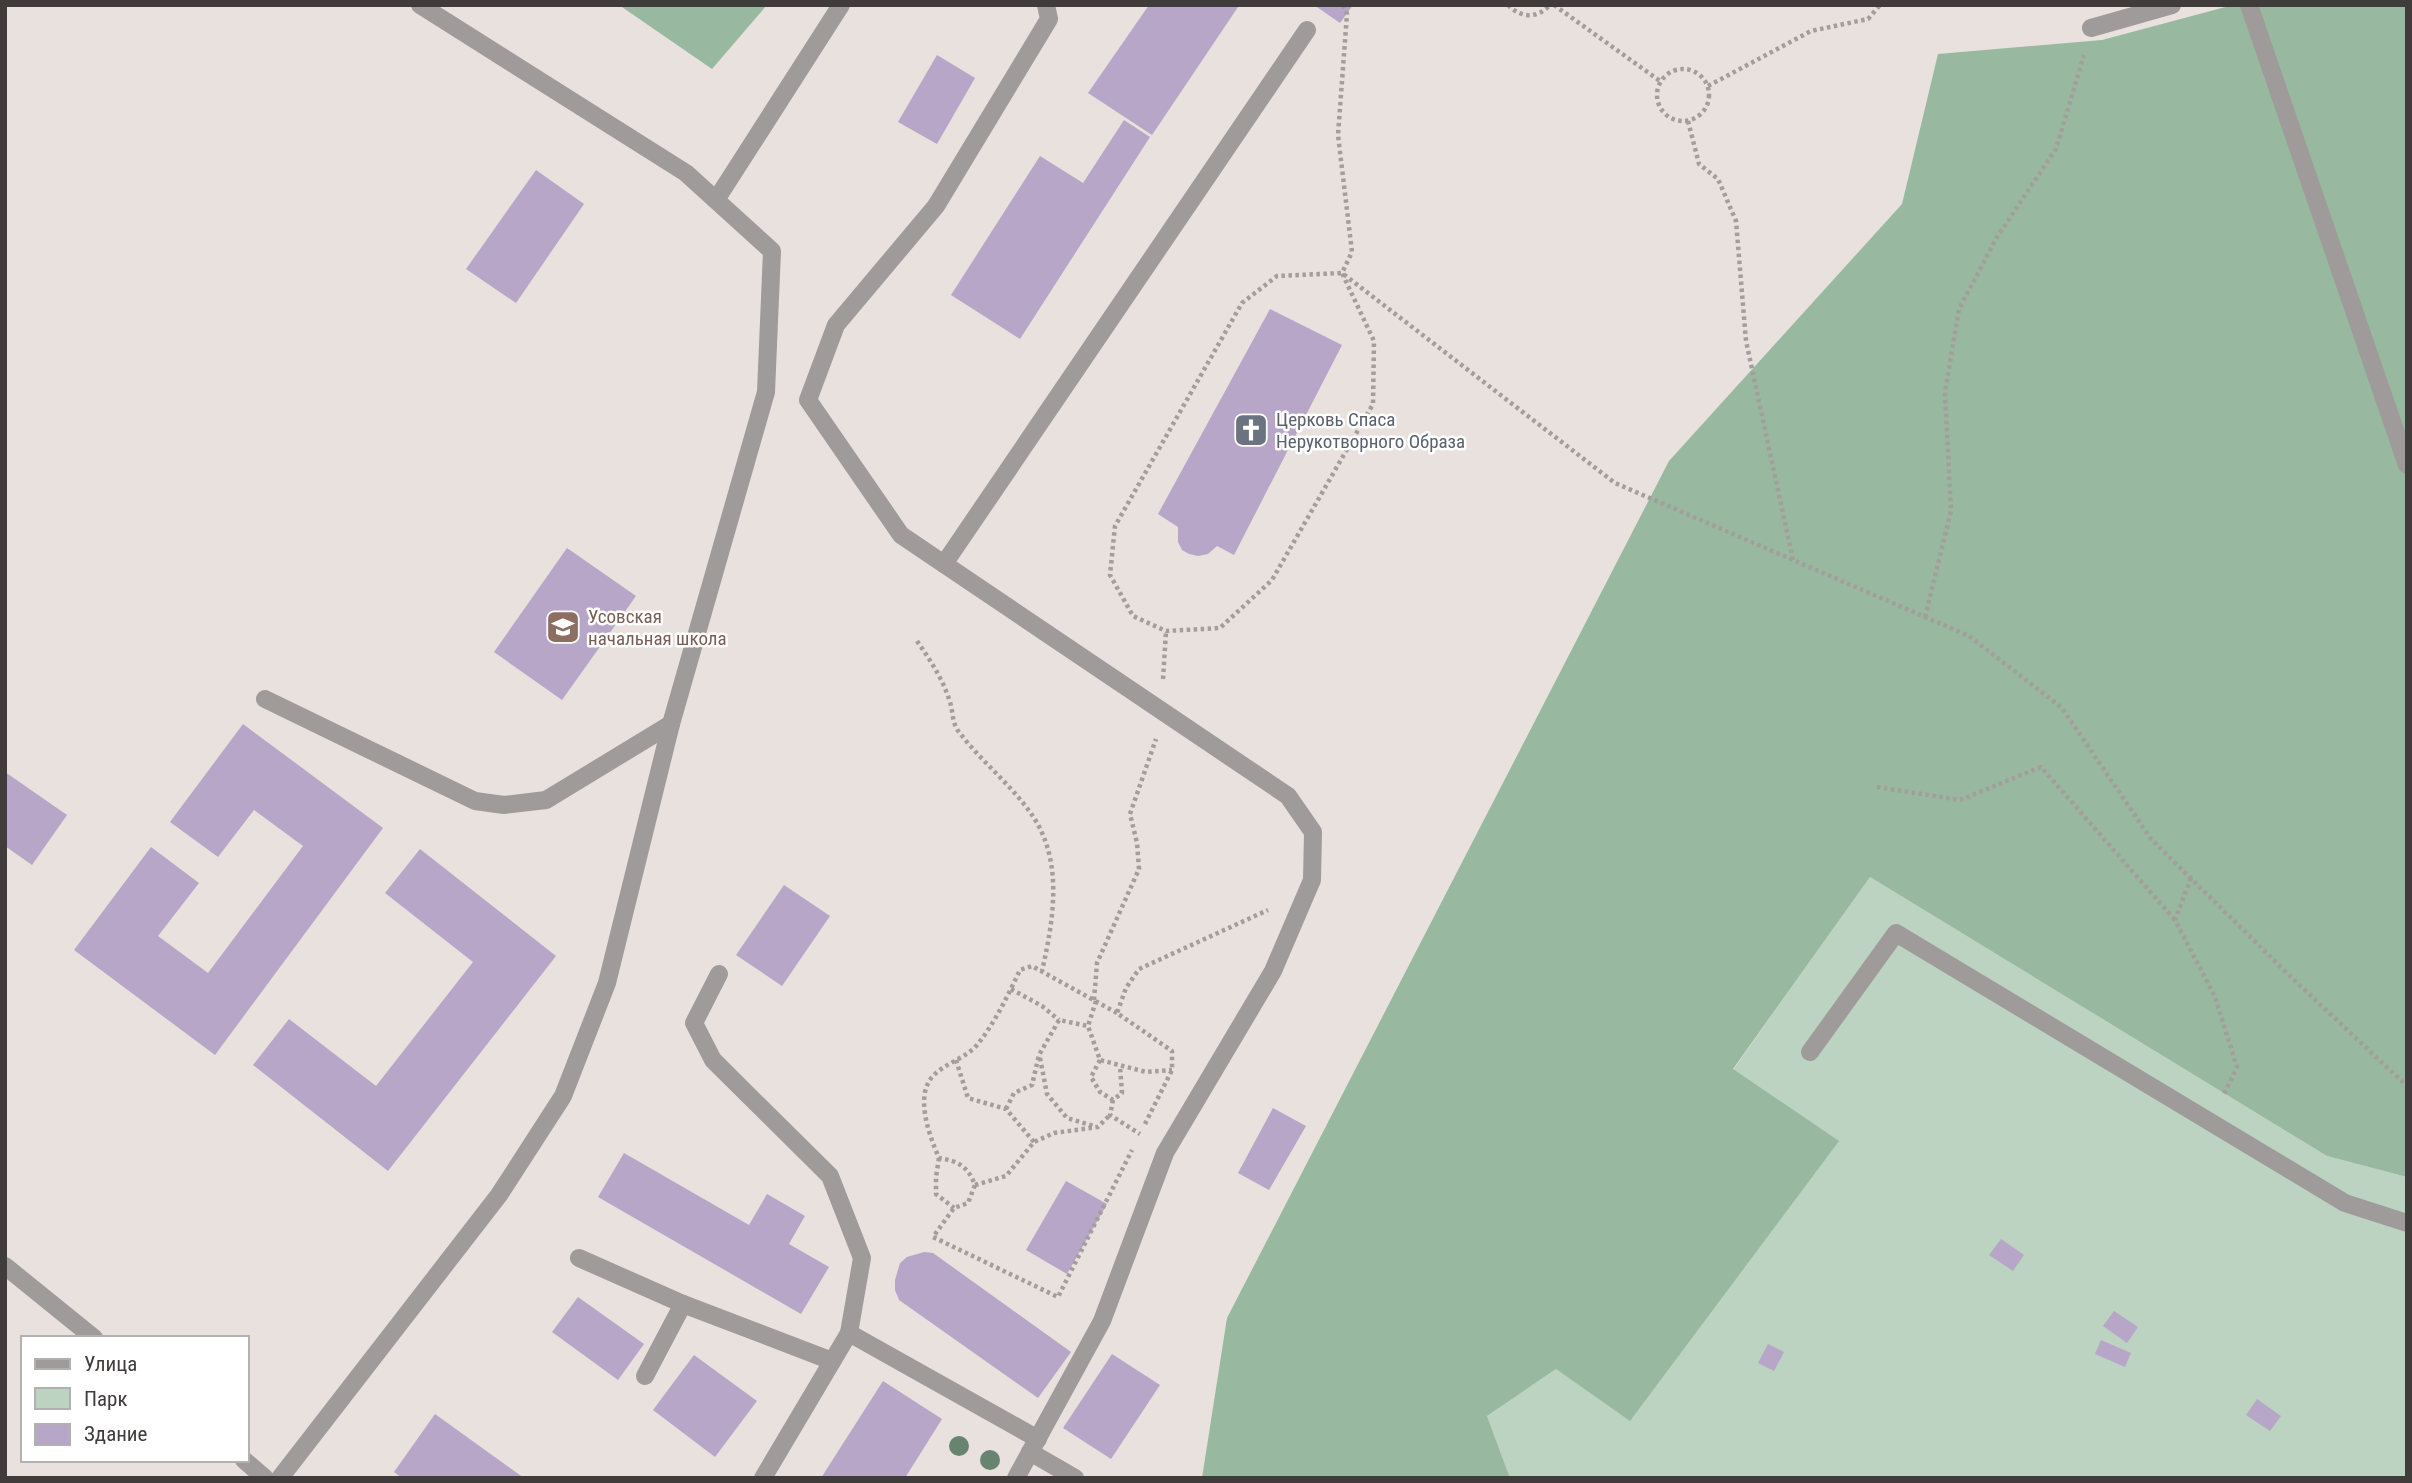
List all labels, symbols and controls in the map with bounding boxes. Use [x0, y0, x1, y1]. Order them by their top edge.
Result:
place label: Церковь Спаса Нерукотворного Образа [1276, 408, 1465, 453]
church icon: Церковь Спаса Нерукотворного Образа [1232, 411, 1270, 449]
place label: Усовская начальная школа [588, 605, 727, 650]
school or university icon: Усовская начальная школа [544, 608, 582, 646]
legend [21, 1336, 248, 1462]
text: Улица [84, 1352, 137, 1376]
text: Парк [84, 1387, 128, 1411]
text: Здание [84, 1422, 148, 1446]

